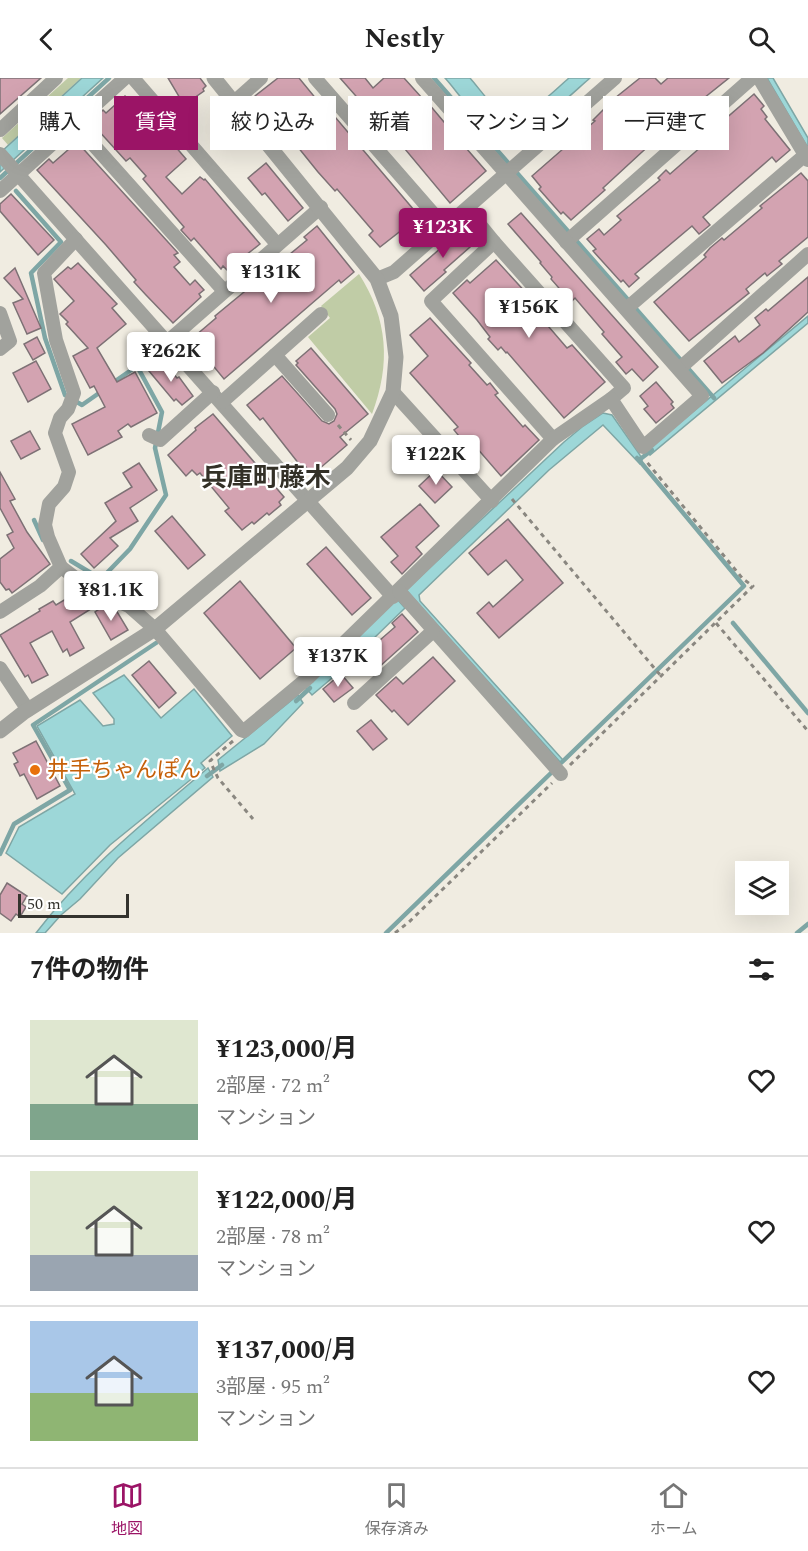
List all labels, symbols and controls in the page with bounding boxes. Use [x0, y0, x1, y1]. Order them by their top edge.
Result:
text: Nestly [364, 18, 444, 60]
icon: back [30, 23, 63, 56]
icon: search [745, 23, 778, 56]
chip: 購入 [18, 96, 102, 150]
chip: 賃貸 [114, 96, 198, 150]
chip: 絞り込み [210, 96, 336, 150]
chip: 新着 [348, 96, 432, 150]
chip: マンション [444, 96, 591, 150]
chip: 一戸建て [603, 96, 729, 150]
pin: ¥123K [401, 208, 485, 259]
text: ¥123K [413, 212, 473, 242]
pin: ¥131K [229, 253, 313, 304]
text: ¥131K [241, 257, 301, 287]
pin: ¥156K [487, 288, 571, 339]
text: ¥156K [499, 292, 559, 322]
pin: ¥262K [129, 332, 213, 383]
text: ¥262K [141, 336, 201, 366]
pin: ¥122K [394, 435, 478, 486]
text: ¥122K [406, 439, 466, 469]
district label: 兵庫町藤木 [201, 458, 331, 498]
pin: ¥81.1K [62, 571, 160, 622]
text: ¥81.1K [78, 575, 144, 605]
pin: ¥137K [296, 637, 380, 688]
text: ¥137K [308, 641, 368, 671]
place label: 井手ちゃんぽん [47, 754, 201, 787]
marker: 井手ちゃんぽん [28, 763, 42, 777]
map controls [735, 861, 789, 915]
button: layers [735, 861, 789, 915]
scale bar [18, 891, 129, 918]
text: 50 m [27, 892, 61, 916]
text: 7件の物件 [30, 950, 149, 990]
icon: filters [745, 953, 778, 986]
text: ¥123,000/月 [216, 1029, 358, 1069]
icon: home [78, 1044, 150, 1116]
icon: heart [745, 1064, 778, 1097]
text: 2部屋 · 72 m² [216, 1071, 330, 1101]
text: マンション [216, 1103, 316, 1133]
text: ¥122,000/月 [216, 1180, 358, 1220]
icon: home [78, 1195, 150, 1267]
icon: heart [745, 1215, 778, 1248]
text: 2部屋 · 78 m² [216, 1222, 330, 1252]
text: マンション [216, 1254, 316, 1284]
text: ¥137,000/月 [216, 1330, 358, 1370]
icon: home [78, 1345, 150, 1417]
icon: heart [745, 1365, 778, 1398]
text: 3部屋 · 95 m² [216, 1372, 330, 1402]
text: マンション [216, 1404, 316, 1434]
tab: 地図 [111, 1479, 144, 1541]
tab: 保存済み [365, 1479, 429, 1541]
tab: ホーム [650, 1479, 697, 1541]

